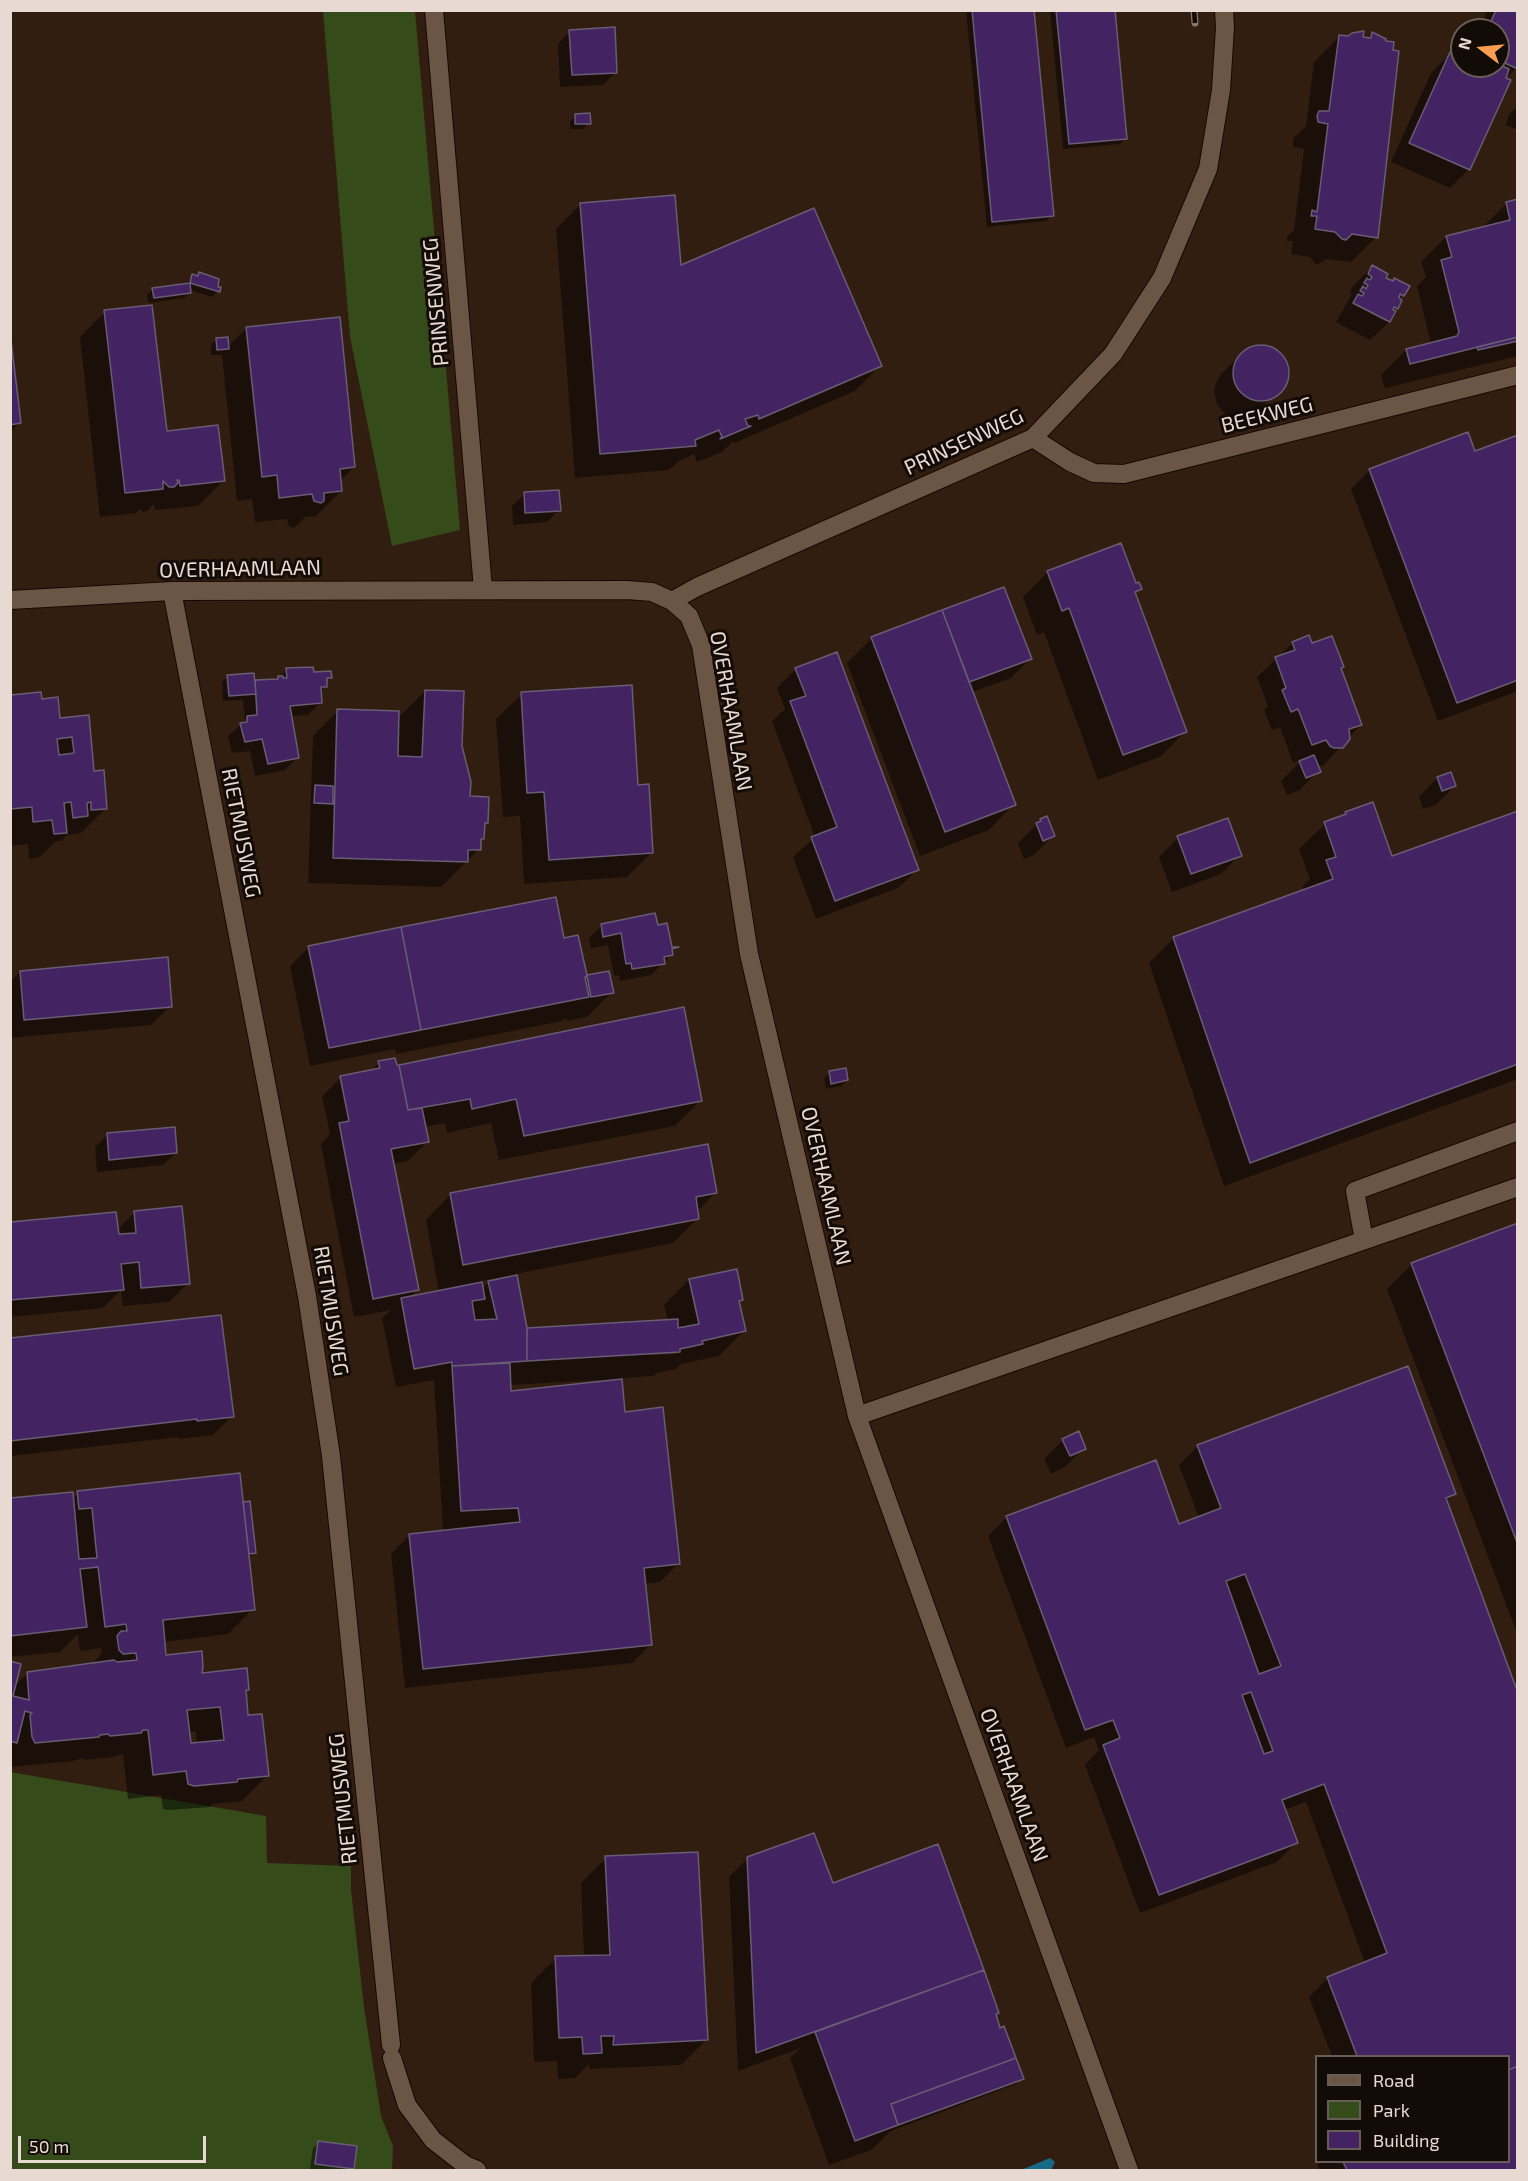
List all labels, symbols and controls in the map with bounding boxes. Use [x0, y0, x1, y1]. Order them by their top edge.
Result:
north arrow [1450, 18, 1510, 78]
text: N [1453, 35, 1475, 52]
street label: PRINSENWEG [418, 237, 454, 367]
street label: BEEKWEG [1219, 391, 1315, 439]
street label: PRINSENWEG [900, 403, 1028, 481]
street label: OVERHAAMLAAN [159, 555, 321, 583]
street label: OVERHAAMLAAN [705, 629, 757, 793]
street label: RIETMUSWEG [216, 766, 266, 900]
street label: OVERHAAMLAAN [796, 1104, 856, 1268]
street label: RIETMUSWEG [308, 1244, 354, 1378]
street label: OVERHAAMLAAN [975, 1705, 1053, 1865]
street label: RIETMUSWEG [324, 1732, 362, 1866]
legend [1315, 2055, 1510, 2163]
text: Road [1373, 2069, 1414, 2091]
text: Park [1373, 2099, 1410, 2121]
scale bar [21, 2124, 208, 2162]
text: Building [1373, 2129, 1440, 2151]
text: 50 m [29, 2135, 69, 2157]

